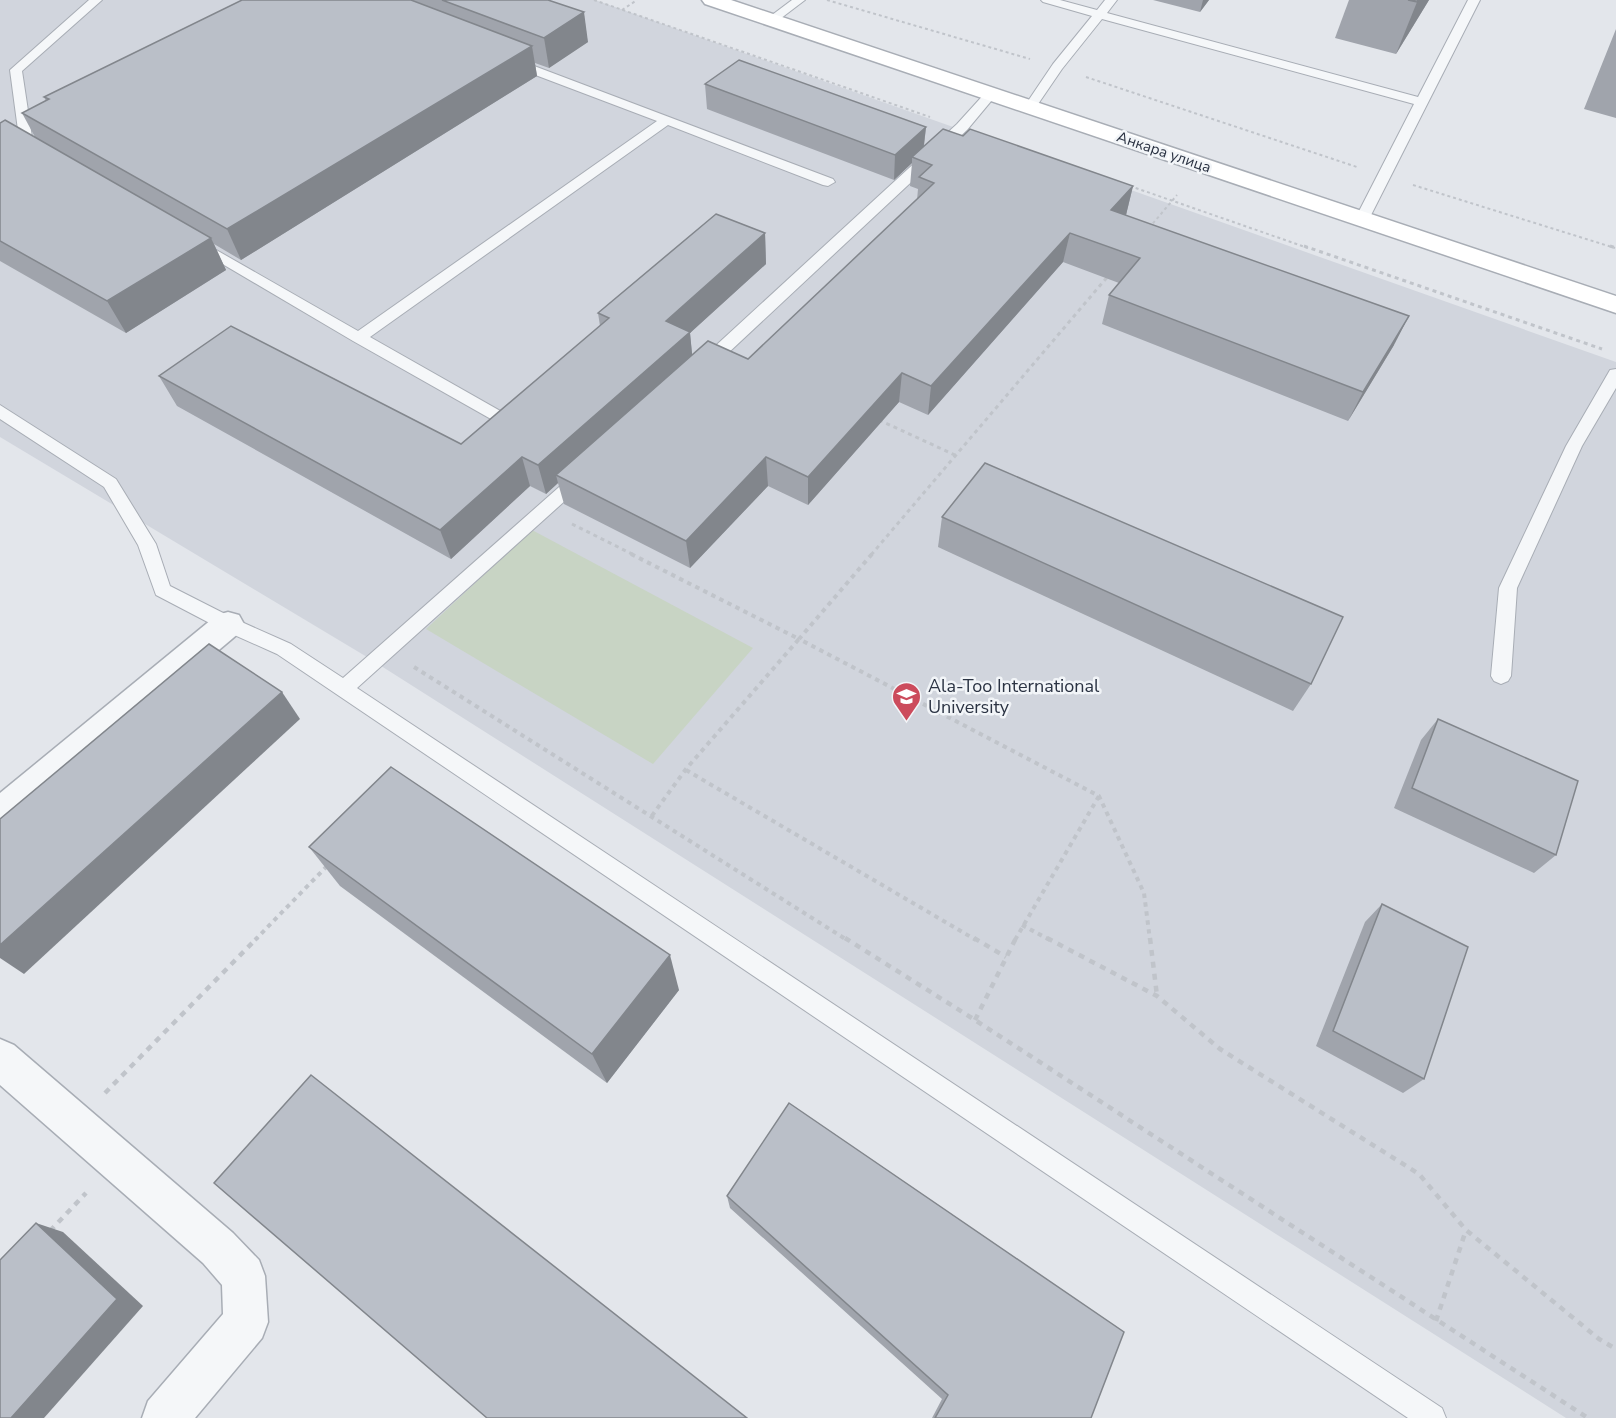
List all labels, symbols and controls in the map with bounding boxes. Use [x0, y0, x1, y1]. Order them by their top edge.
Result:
street label: Анкара улица [1114, 127, 1214, 177]
place label: Ala-Too International University [928, 674, 1100, 719]
school or university icon: Ala-Too International University [891, 680, 923, 722]

